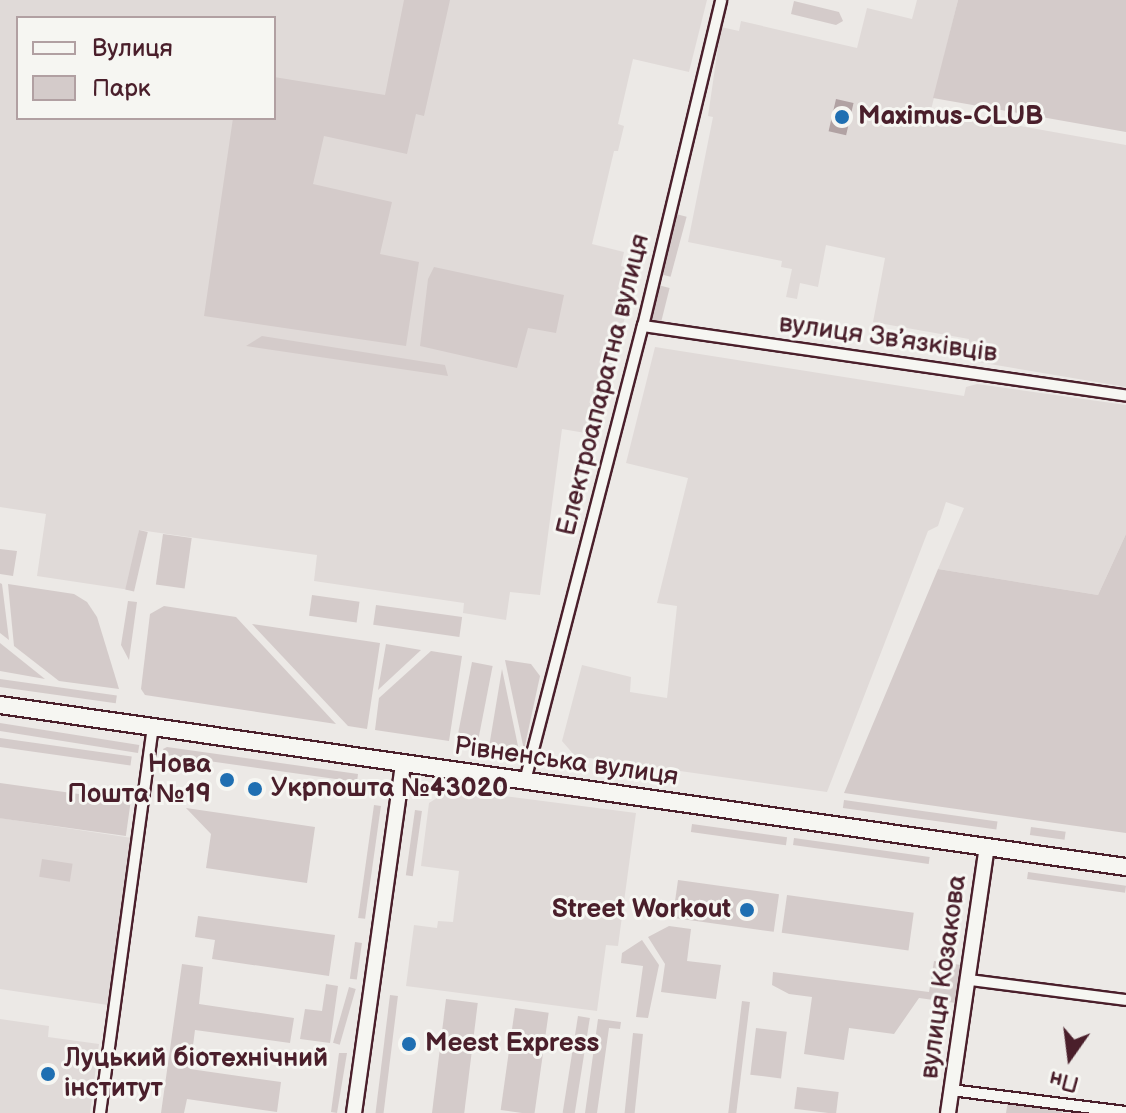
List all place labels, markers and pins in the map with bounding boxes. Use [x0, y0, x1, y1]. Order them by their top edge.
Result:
place label: Maximus-CLUB [858, 101, 1043, 133]
marker: Maximus-CLUB [833, 108, 851, 126]
place label: Нова Пошта №19 [67, 749, 211, 810]
marker: Нова Пошта №19 [218, 771, 236, 789]
place label: Укрпошта №43020 [271, 773, 508, 805]
marker: Укрпошта №43020 [246, 780, 264, 798]
place label: Street Workout [552, 894, 731, 926]
marker: Street Workout [738, 901, 756, 919]
place label: Meest Express [425, 1028, 599, 1060]
marker: Meest Express [400, 1035, 418, 1053]
place label: Луцький біотехнічний інститут [64, 1043, 328, 1104]
marker: Луцький біотехнічний інститут [39, 1065, 57, 1083]

